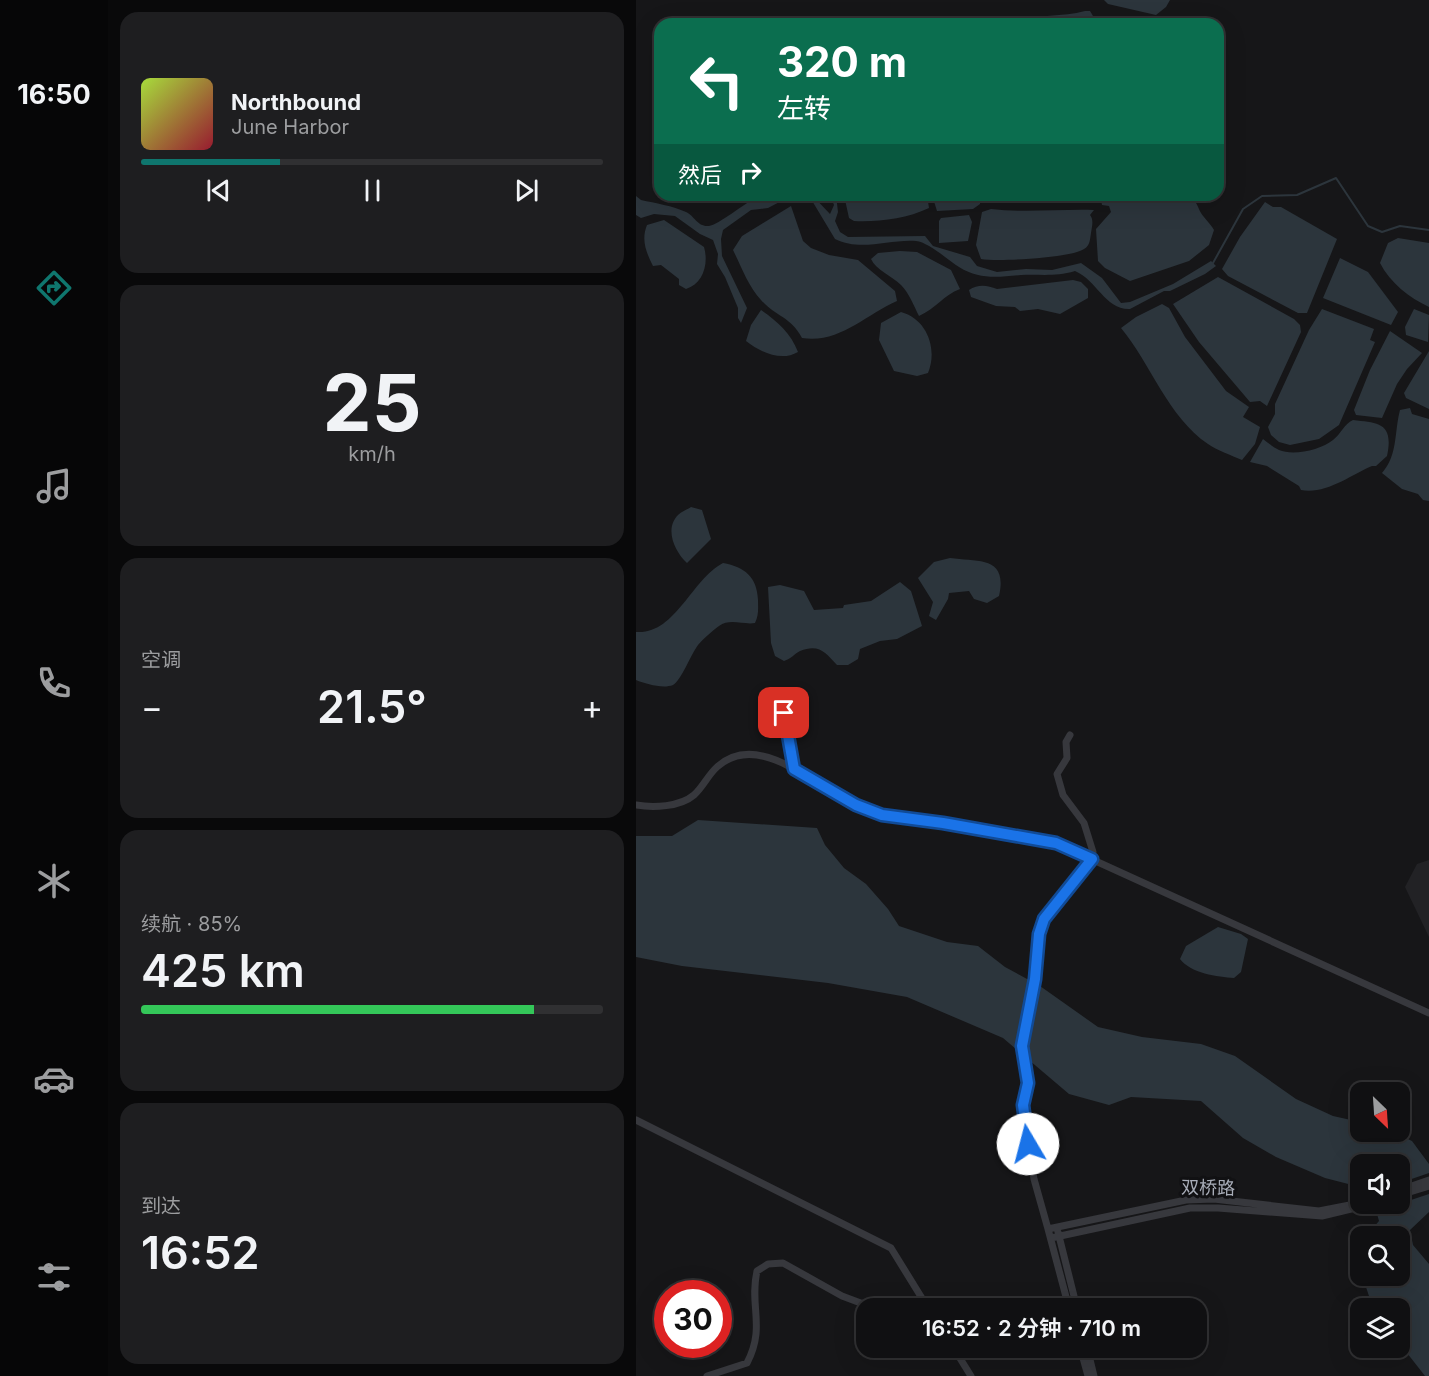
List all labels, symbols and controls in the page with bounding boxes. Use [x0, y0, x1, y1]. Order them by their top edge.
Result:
text: 320 m [777, 36, 907, 87]
icon: left [678, 42, 756, 120]
text: 16:50 [17, 78, 91, 111]
text: Northbound [231, 89, 361, 115]
text: 左转 [777, 92, 831, 125]
text: June Harbor [231, 115, 349, 139]
icon: right [734, 156, 767, 189]
text: 然后 [678, 162, 722, 188]
icon: previous [202, 174, 235, 207]
icon: pause [356, 174, 389, 207]
icon: next [510, 174, 543, 207]
icon: directions [33, 267, 75, 309]
text: 25 [323, 355, 422, 450]
text: km/h [348, 442, 396, 466]
icon: music [33, 465, 75, 507]
text: 空调 [141, 648, 181, 672]
icon: phone [33, 662, 75, 704]
text: 21.5° [317, 679, 427, 734]
text: − [141, 687, 163, 727]
text: + [581, 687, 603, 727]
pin [758, 687, 809, 738]
icon: arrive [767, 696, 800, 729]
icon: climate [33, 860, 75, 902]
text: 续航 · 85% [141, 912, 242, 936]
text: 425 km [141, 943, 305, 998]
icon: car [33, 1058, 75, 1100]
north arrow [1350, 1082, 1410, 1142]
map controls [1350, 1082, 1410, 1358]
position arrow [996, 1112, 1060, 1176]
button: sound [1350, 1154, 1410, 1214]
street label: 双桥路 [1181, 1177, 1235, 1198]
text: 到达 [141, 1194, 181, 1218]
text: 16:52 [141, 1225, 260, 1280]
button: search [1350, 1226, 1410, 1286]
icon: filters [33, 1256, 75, 1298]
speed limit sign: 30 [654, 1280, 732, 1358]
button: layers [1350, 1298, 1410, 1358]
text: 16:52 · 2 分钟 · 710 m [922, 1315, 1141, 1341]

